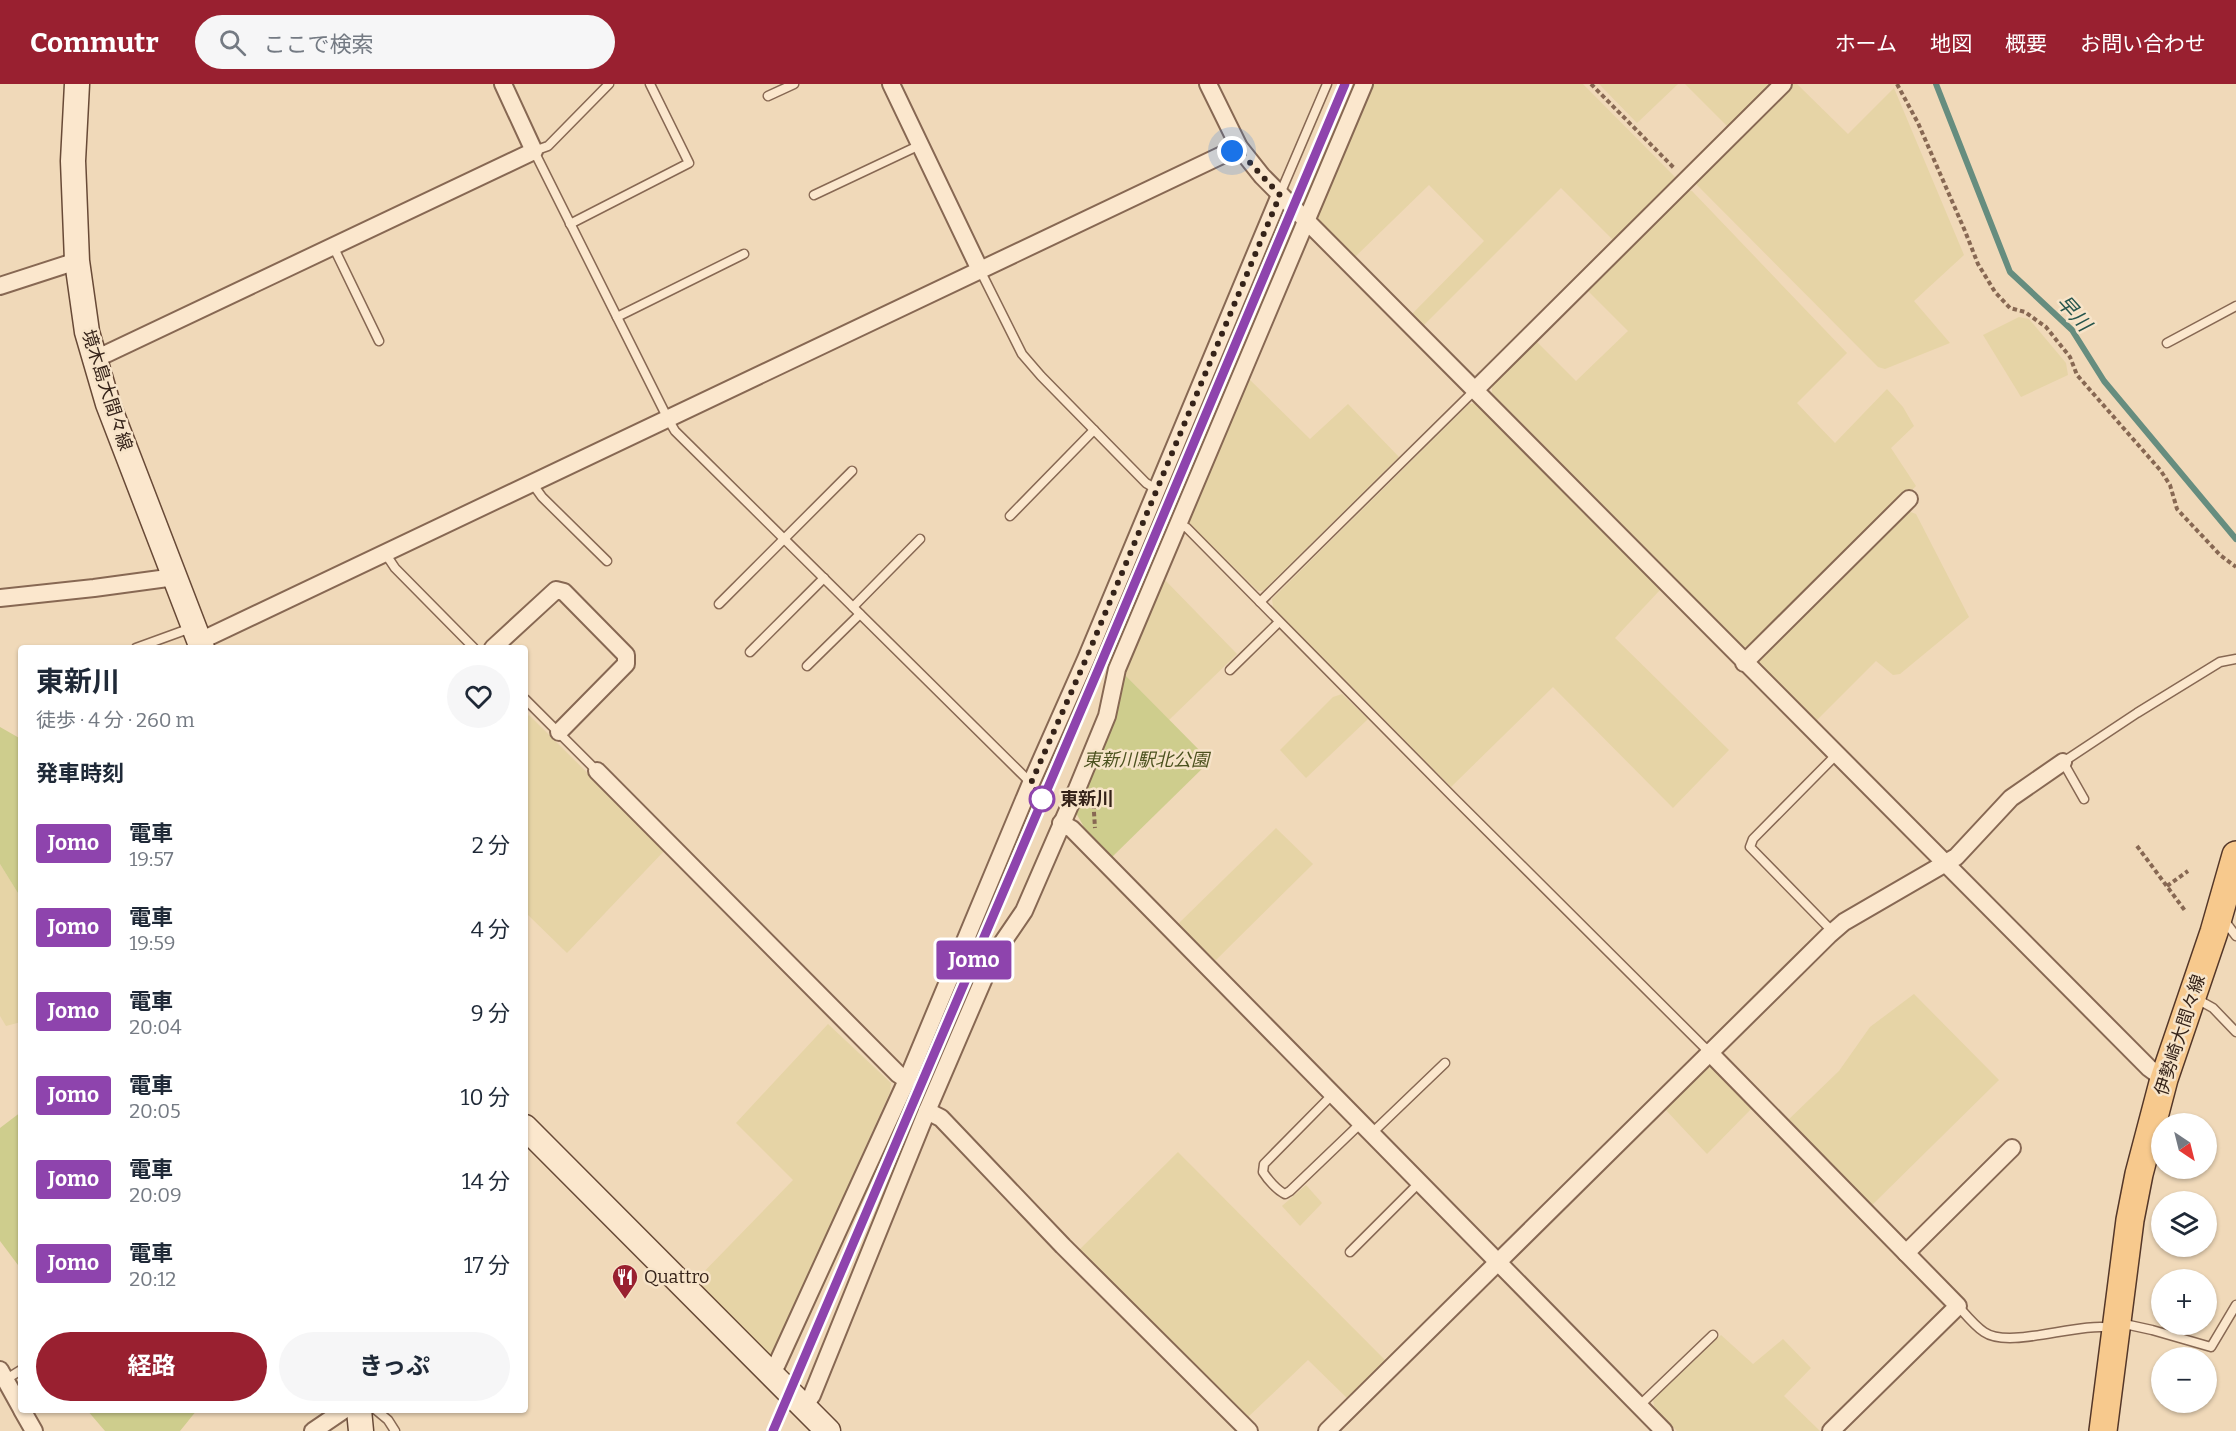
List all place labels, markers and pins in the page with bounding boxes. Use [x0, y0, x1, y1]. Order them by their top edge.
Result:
marker: 東新川 [1029, 786, 1055, 812]
place label: 東新川 [1060, 788, 1114, 810]
restaurant icon: Quattro [610, 1262, 640, 1300]
place label: Quattro [644, 1266, 709, 1288]

